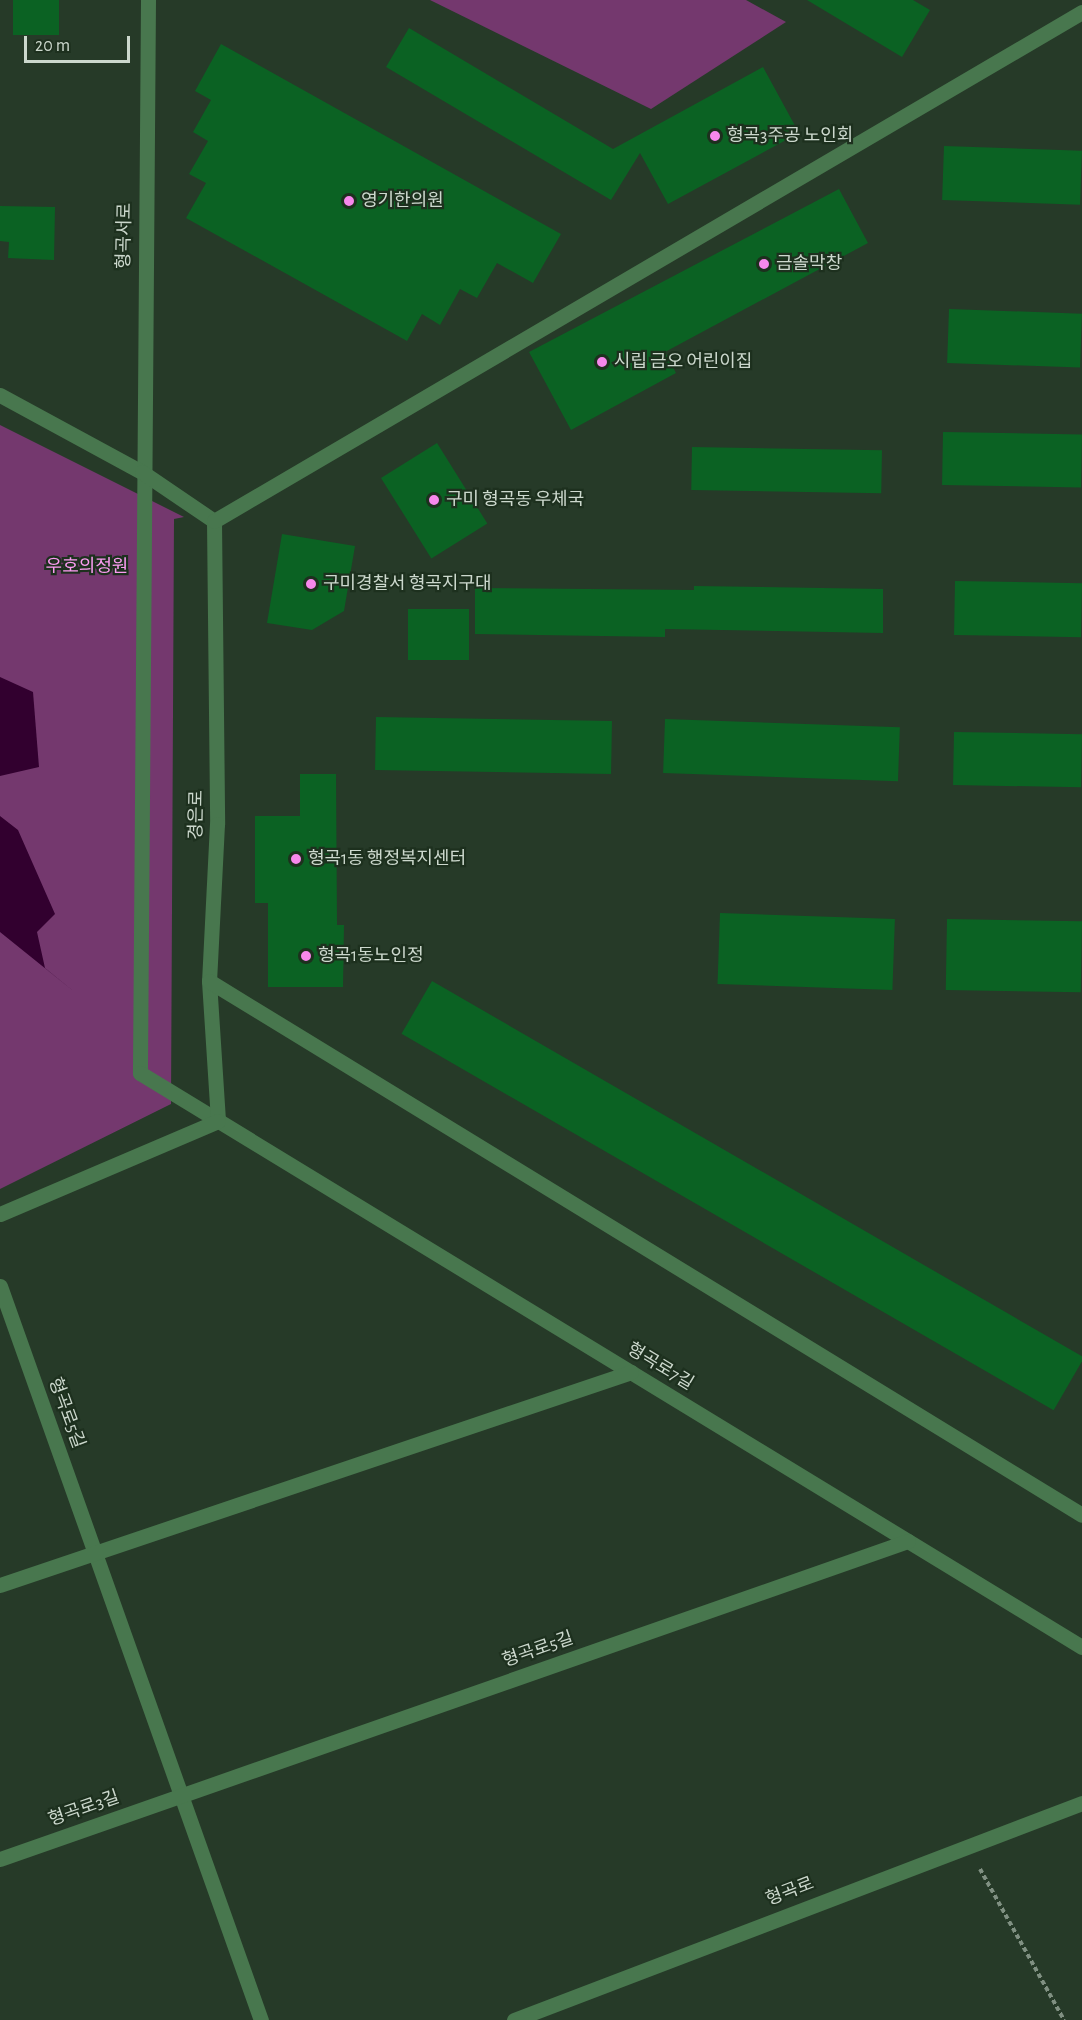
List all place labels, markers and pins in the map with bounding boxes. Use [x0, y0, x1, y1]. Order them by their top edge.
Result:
place label: 형곡3주공 노인회 [727, 125, 853, 147]
marker: 형곡3주공 노인회 [708, 129, 722, 143]
place label: 영기한의원 [361, 190, 444, 212]
marker: 영기한의원 [342, 194, 356, 208]
place label: 금솔막창 [776, 253, 842, 275]
marker: 금솔막창 [757, 257, 771, 271]
place label: 시립 금오 어린이집 [614, 351, 752, 373]
marker: 시립 금오 어린이집 [595, 355, 609, 369]
place label: 구미 형곡동 우체국 [446, 489, 584, 511]
marker: 구미 형곡동 우체국 [427, 493, 441, 507]
place label: 구미경찰서 형곡지구대 [323, 573, 492, 595]
marker: 구미경찰서 형곡지구대 [304, 577, 318, 591]
place label: 형곡1동 행정복지센터 [308, 848, 466, 870]
marker: 형곡1동 행정복지센터 [289, 852, 303, 866]
place label: 형곡1동노인정 [318, 945, 424, 967]
marker: 형곡1동노인정 [299, 949, 313, 963]

